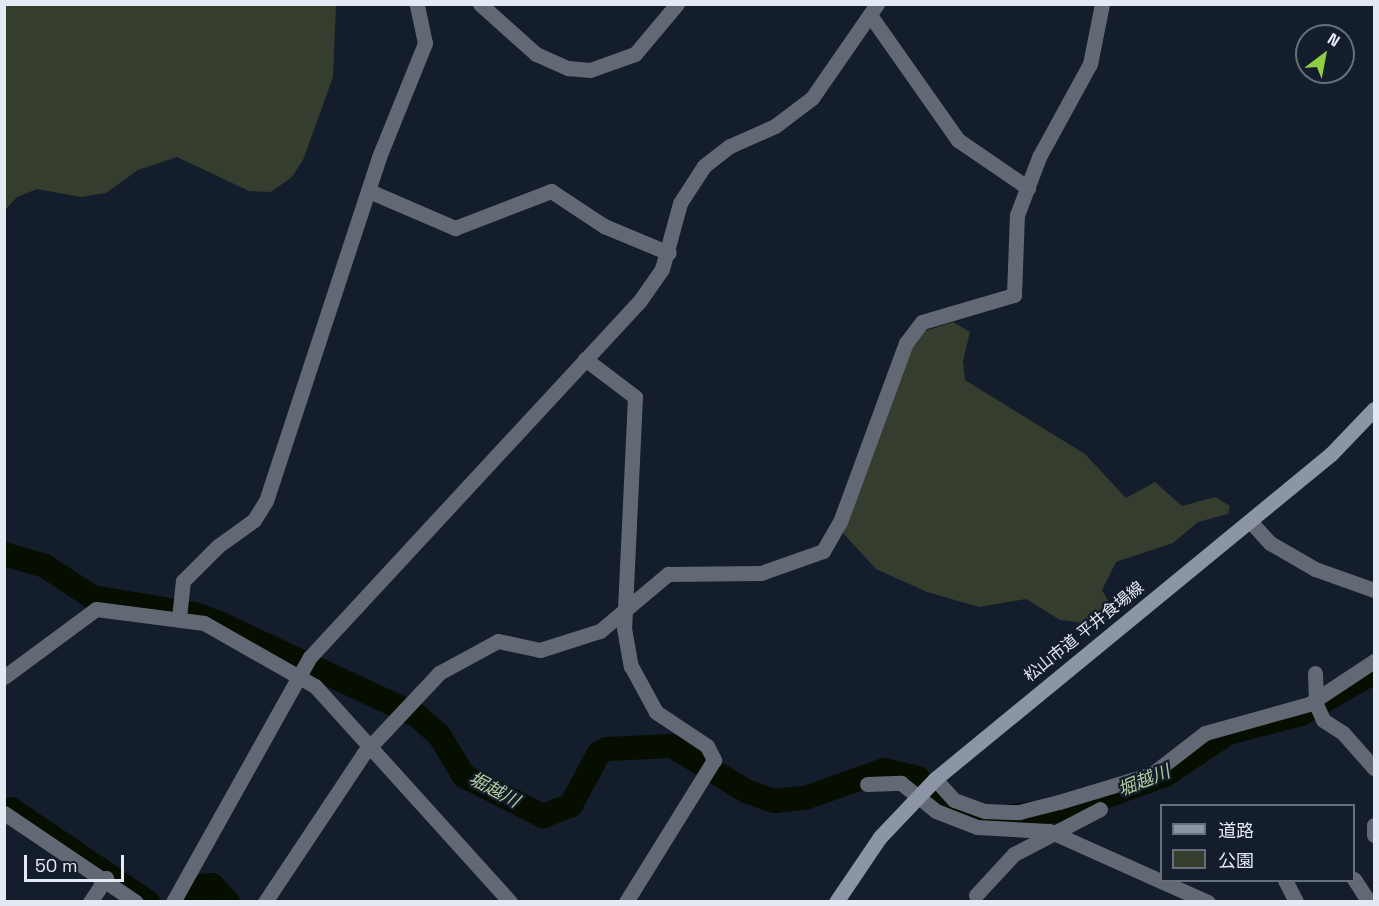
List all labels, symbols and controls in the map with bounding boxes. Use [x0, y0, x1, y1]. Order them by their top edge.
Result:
north arrow [1295, 24, 1355, 84]
text: N [1324, 28, 1344, 52]
street label: 松山市道 平井食場線 [1020, 578, 1148, 686]
water label: 堀越川 [1115, 761, 1173, 801]
water label: 堀越川 [465, 768, 523, 812]
legend [1160, 804, 1355, 882]
text: 道路 [1218, 819, 1254, 842]
scale bar [27, 843, 128, 881]
text: 公園 [1218, 849, 1254, 872]
text: 50 m [35, 854, 77, 877]

